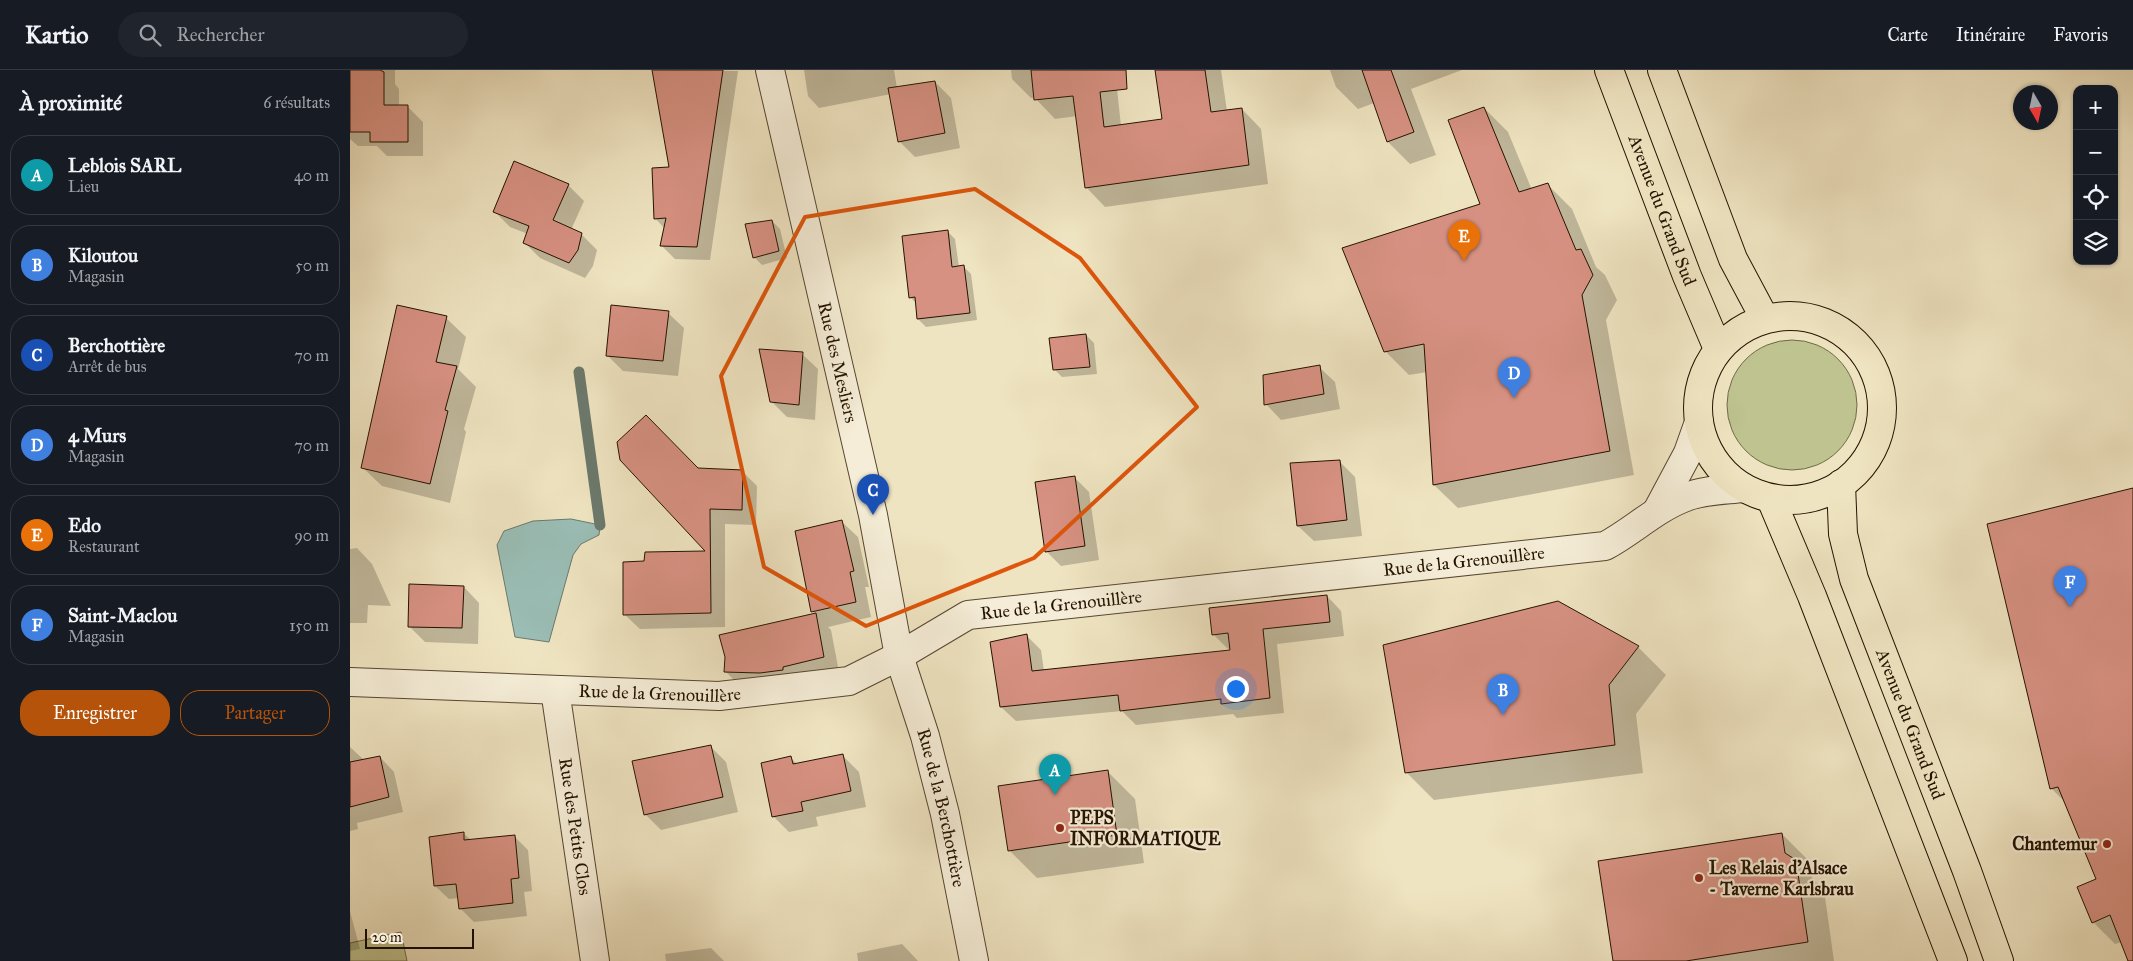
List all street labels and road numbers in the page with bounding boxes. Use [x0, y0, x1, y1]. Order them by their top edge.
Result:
street label: Avenue du Grand Sud [1623, 131, 1701, 289]
street label: Rue des Mesliers [813, 300, 862, 425]
street label: Rue de la Grenouillère [1382, 542, 1546, 581]
street label: Rue de la Grenouillère [979, 585, 1143, 625]
street label: Avenue du Grand Sud [1871, 645, 1949, 803]
street label: Rue de la Grenouillère [578, 680, 742, 707]
street label: Rue de la Berchottière [912, 725, 970, 889]
street label: Rue des Petits Clos [554, 756, 596, 897]

